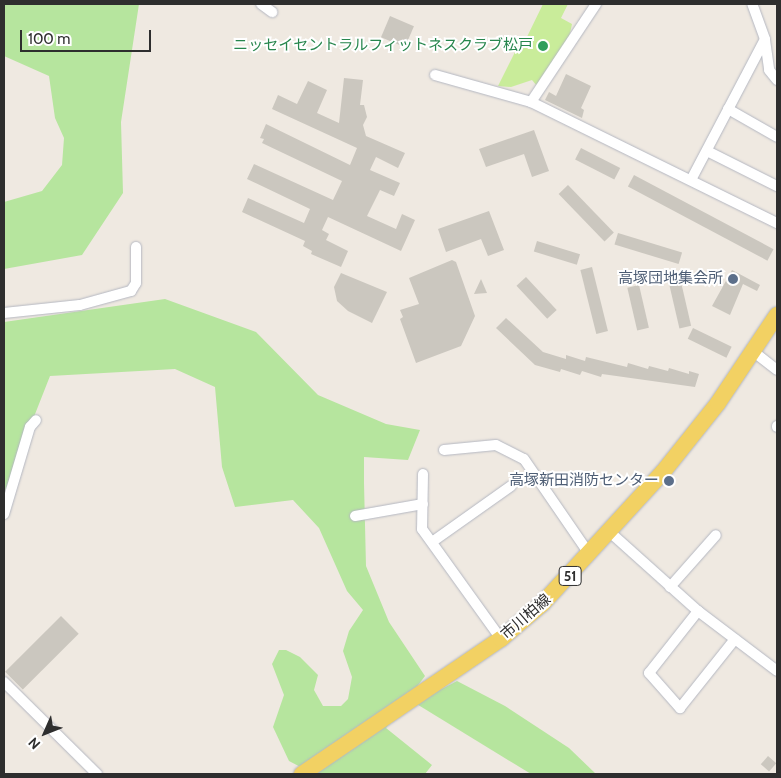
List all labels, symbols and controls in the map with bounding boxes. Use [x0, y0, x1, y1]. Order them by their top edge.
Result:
scale bar [22, 20, 154, 52]
text: 100 m [28, 30, 70, 48]
place label: ニッセイセントラルフィットネスクラブ松戸 [233, 37, 533, 55]
marker: ニッセイセントラルフィットネスクラブ松戸 [537, 40, 549, 52]
place label: 高塚団地集会所 [618, 270, 723, 288]
marker: 高塚団地集会所 [727, 273, 739, 285]
place label: 高塚新田消防センター [509, 472, 659, 490]
marker: 高塚新田消防センター [663, 475, 675, 487]
road number: 51 [558, 564, 582, 588]
street label: 市川柏線 [497, 591, 555, 643]
north arrow [20, 708, 70, 758]
text: N [24, 734, 44, 753]

